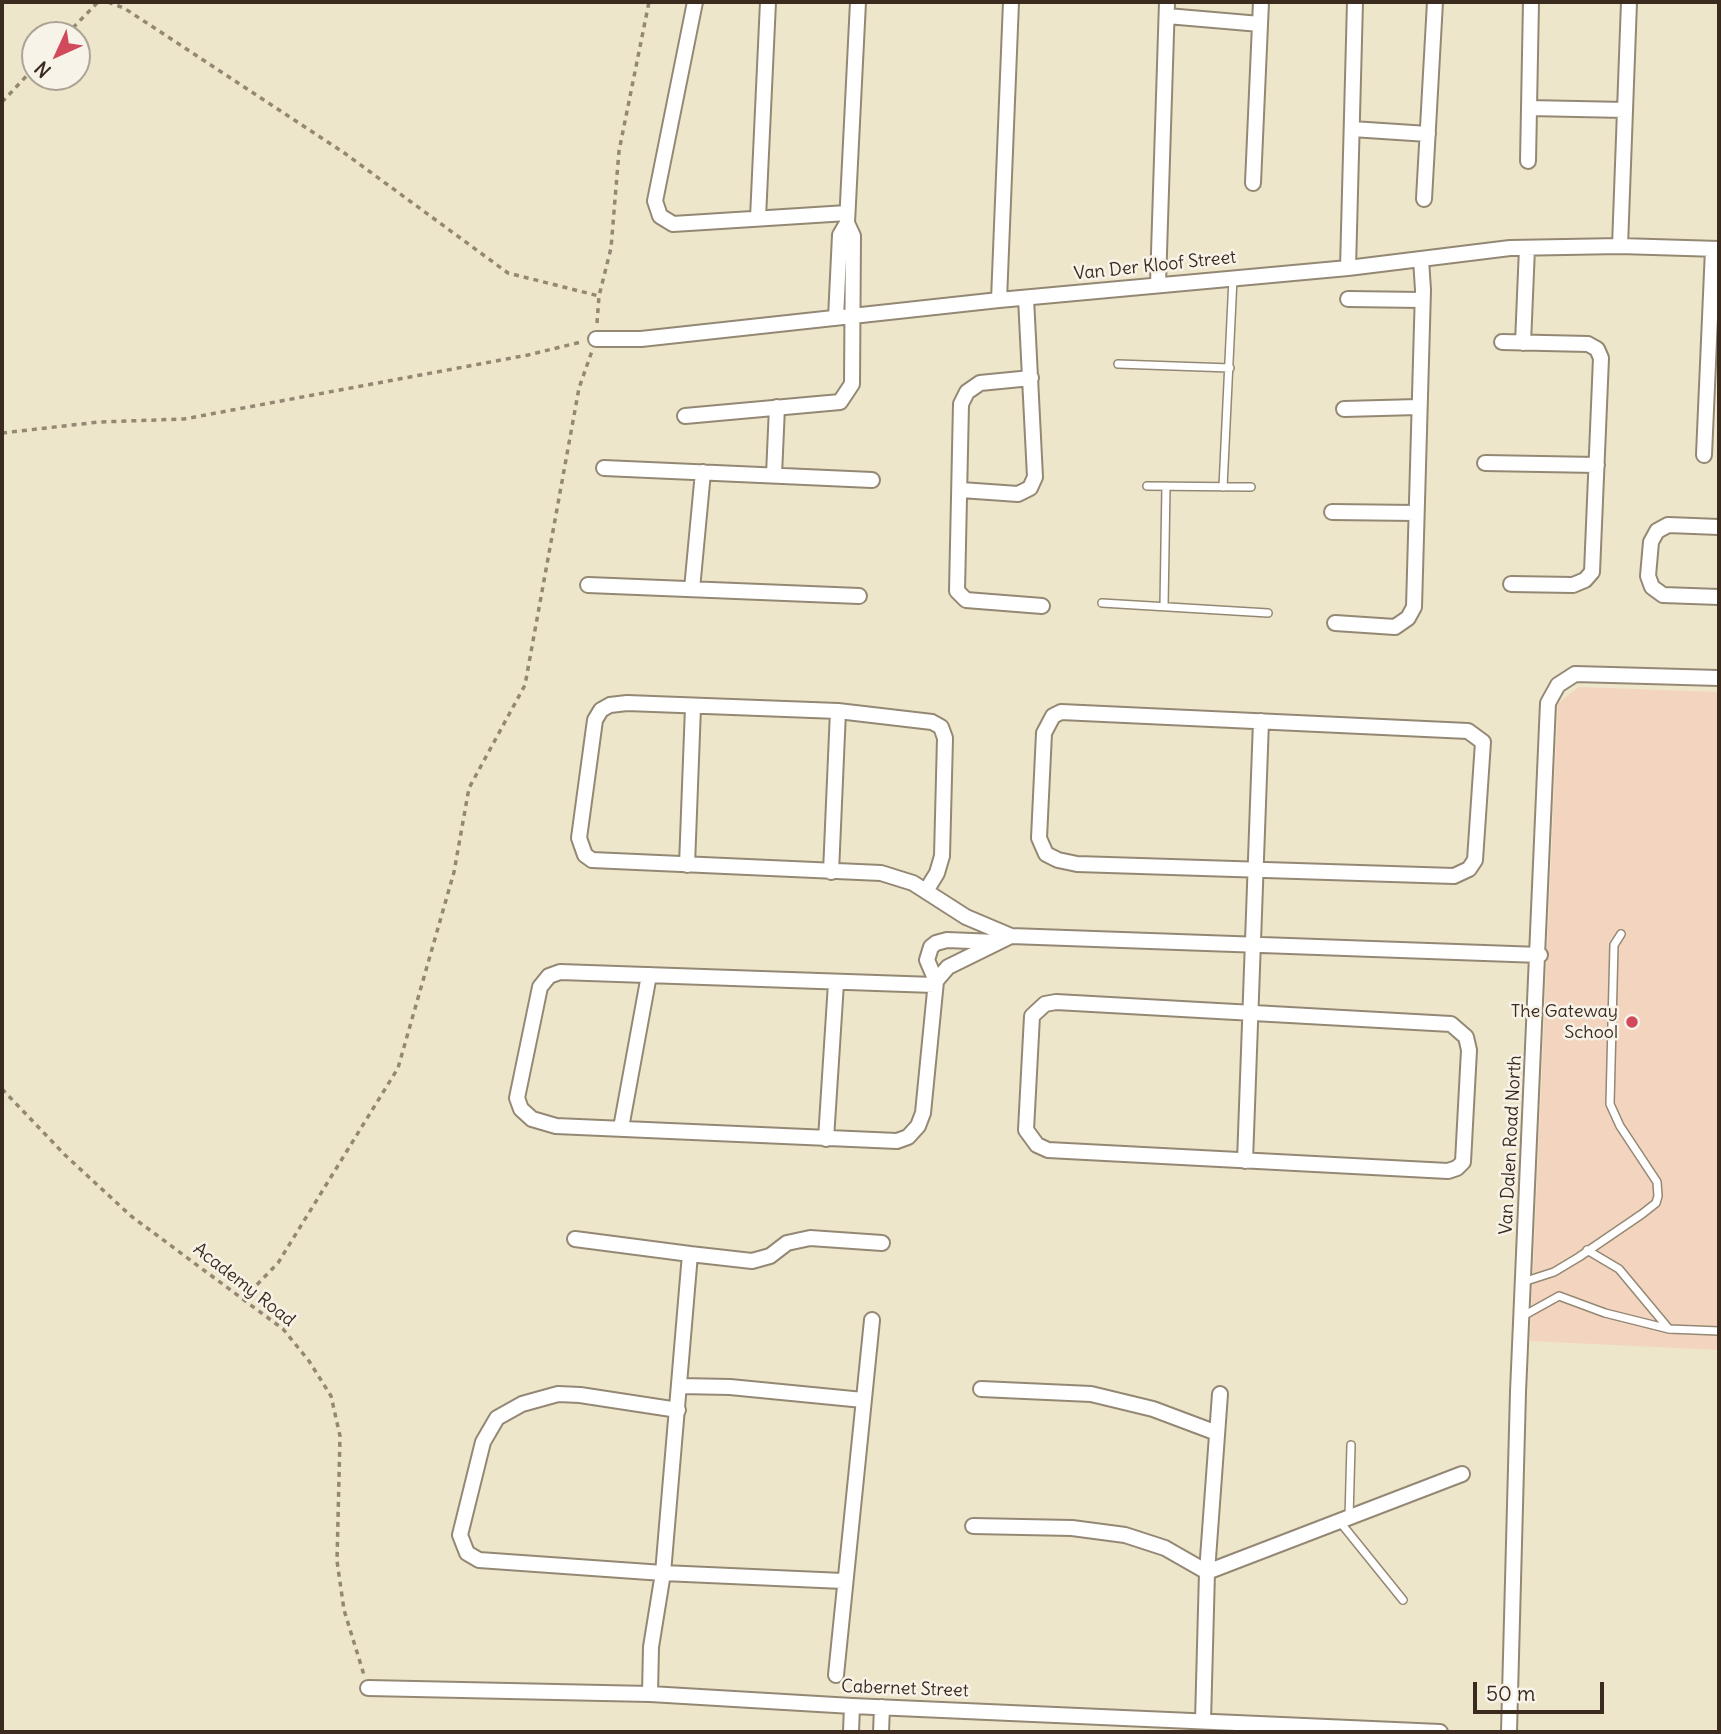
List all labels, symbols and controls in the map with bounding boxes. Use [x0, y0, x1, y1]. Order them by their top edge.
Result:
north arrow [21, 21, 91, 91]
text: N [29, 56, 56, 83]
street label: Van Der Kloof Street [1073, 247, 1237, 285]
place label: The Gateway School [1511, 1001, 1618, 1044]
marker: The Gateway School [1624, 1014, 1640, 1030]
street label: Van Dalen Road North [1496, 1055, 1526, 1235]
street label: Academy Road [189, 1239, 299, 1331]
scale bar [1476, 1668, 1607, 1712]
street label: Cabernet Street [841, 1676, 969, 1702]
text: 50 m [1486, 1680, 1535, 1707]

